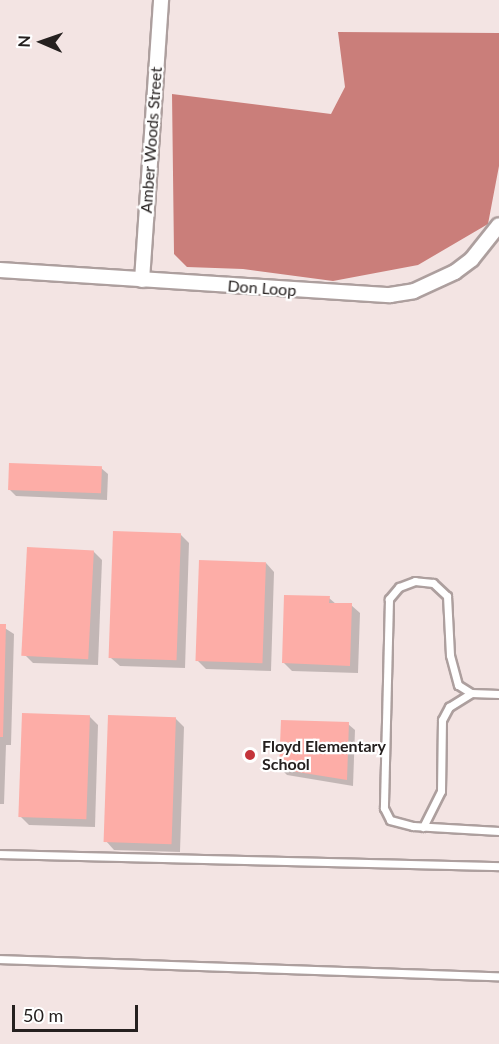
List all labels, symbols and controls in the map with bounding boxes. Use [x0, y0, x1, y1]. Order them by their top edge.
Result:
north arrow [12, 12, 72, 72]
text: N [14, 35, 33, 48]
street label: Amber Woods Street [136, 66, 166, 214]
street label: Don Loop [227, 276, 297, 300]
place label: Floyd Elementary School [262, 736, 386, 774]
marker: Floyd Elementary School [243, 748, 257, 762]
scale bar [15, 993, 141, 1031]
text: 50 m [23, 1004, 63, 1026]

